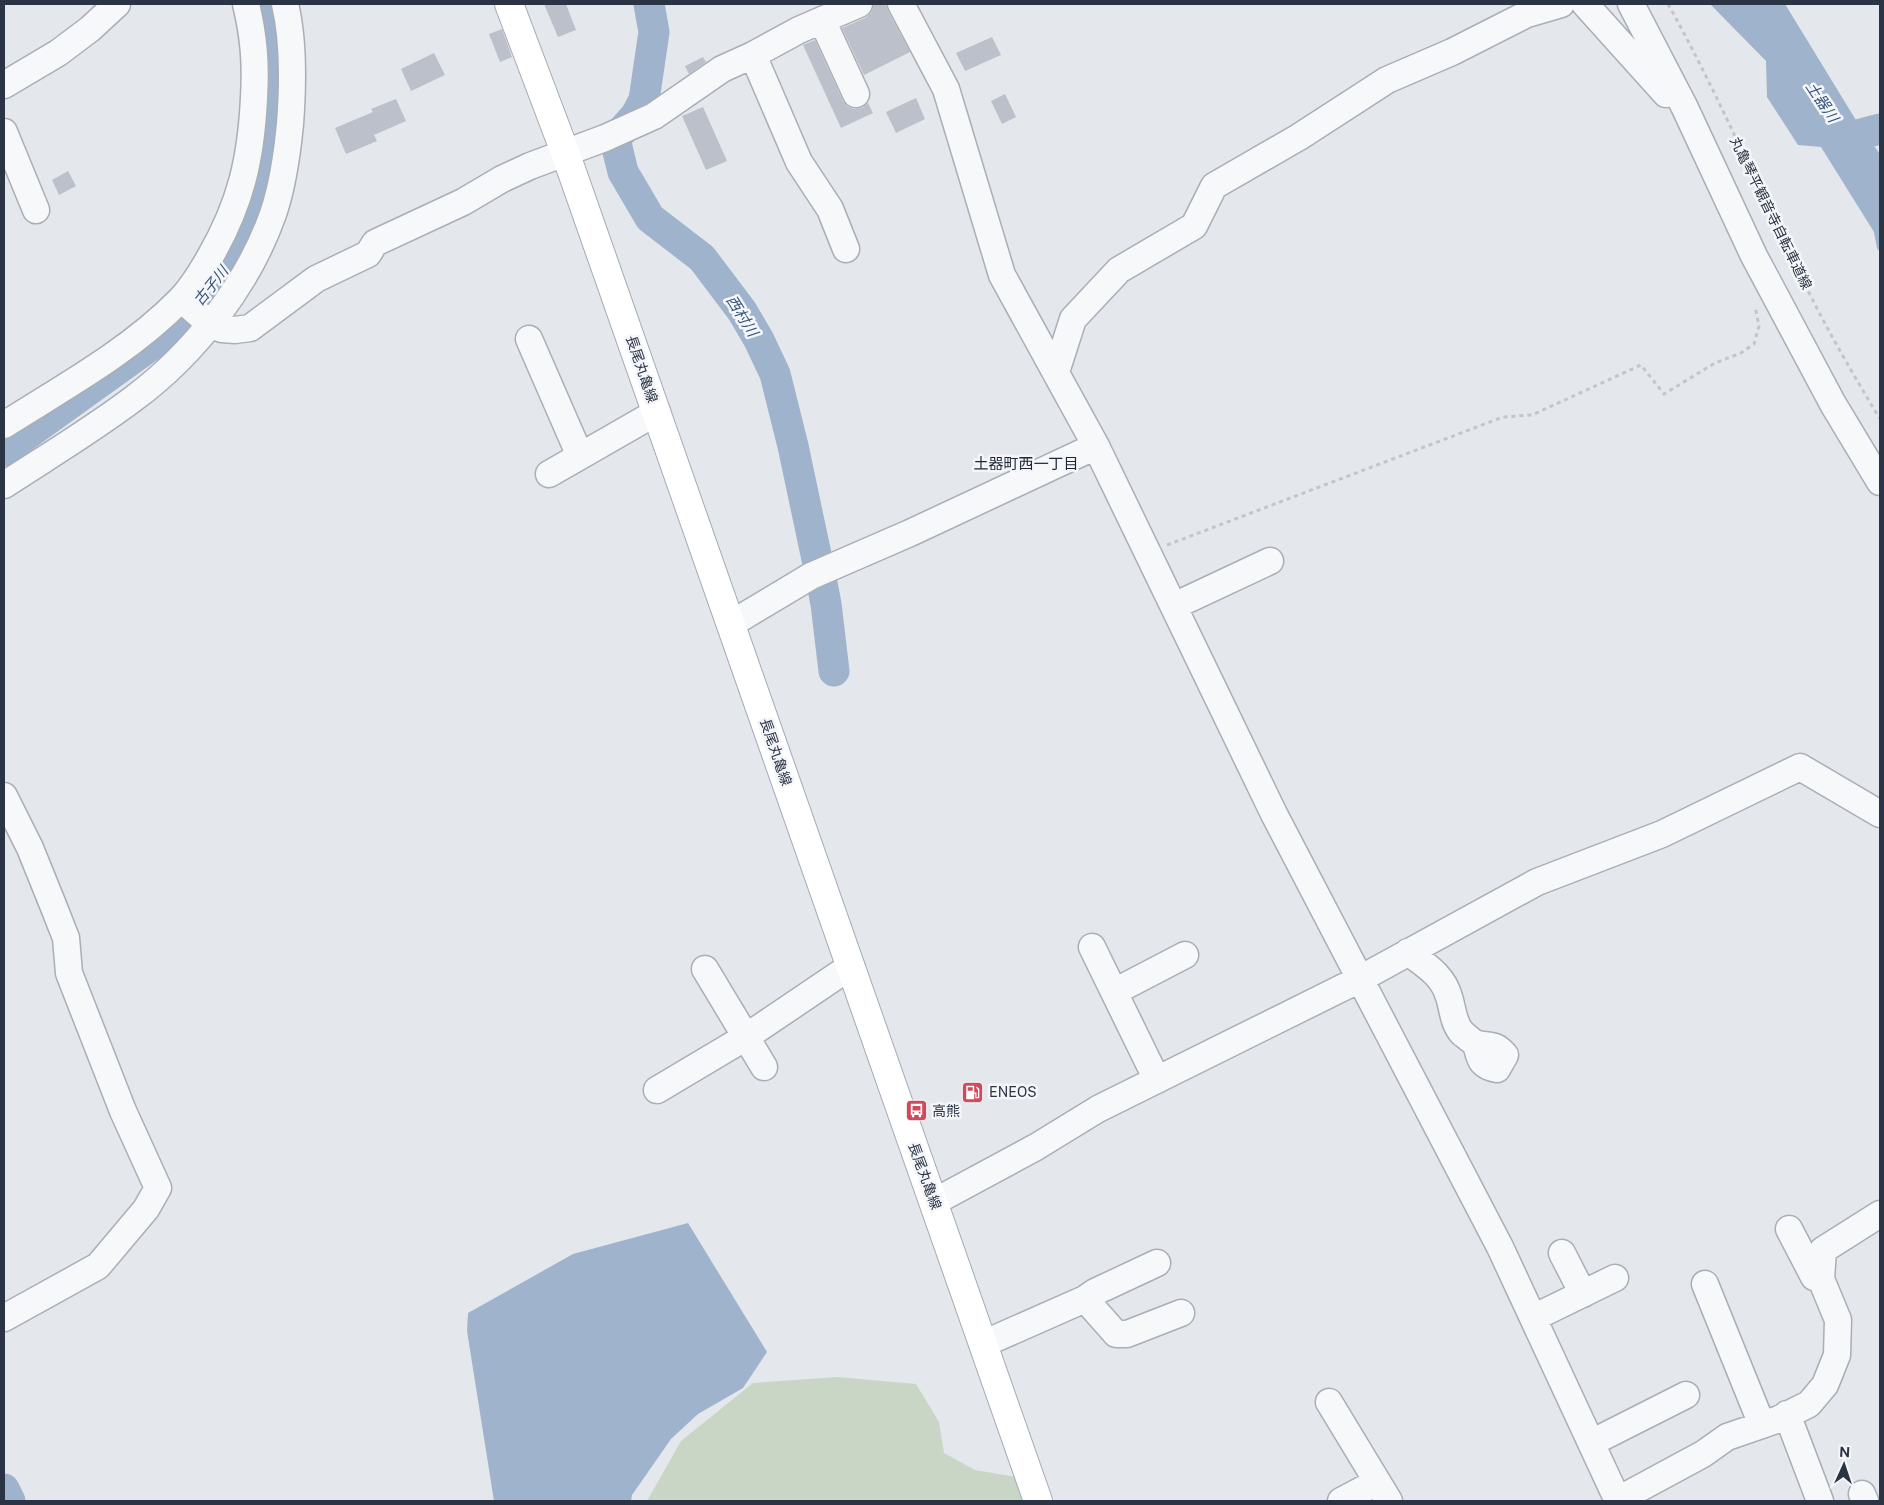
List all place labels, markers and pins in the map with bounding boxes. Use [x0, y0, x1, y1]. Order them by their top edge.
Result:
fuel station icon: ENEOS [961, 1080, 985, 1104]
place label: ENEOS [989, 1084, 1037, 1100]
bus stop icon: 高熊 [904, 1099, 928, 1123]
place label: 高熊 [932, 1103, 960, 1119]

